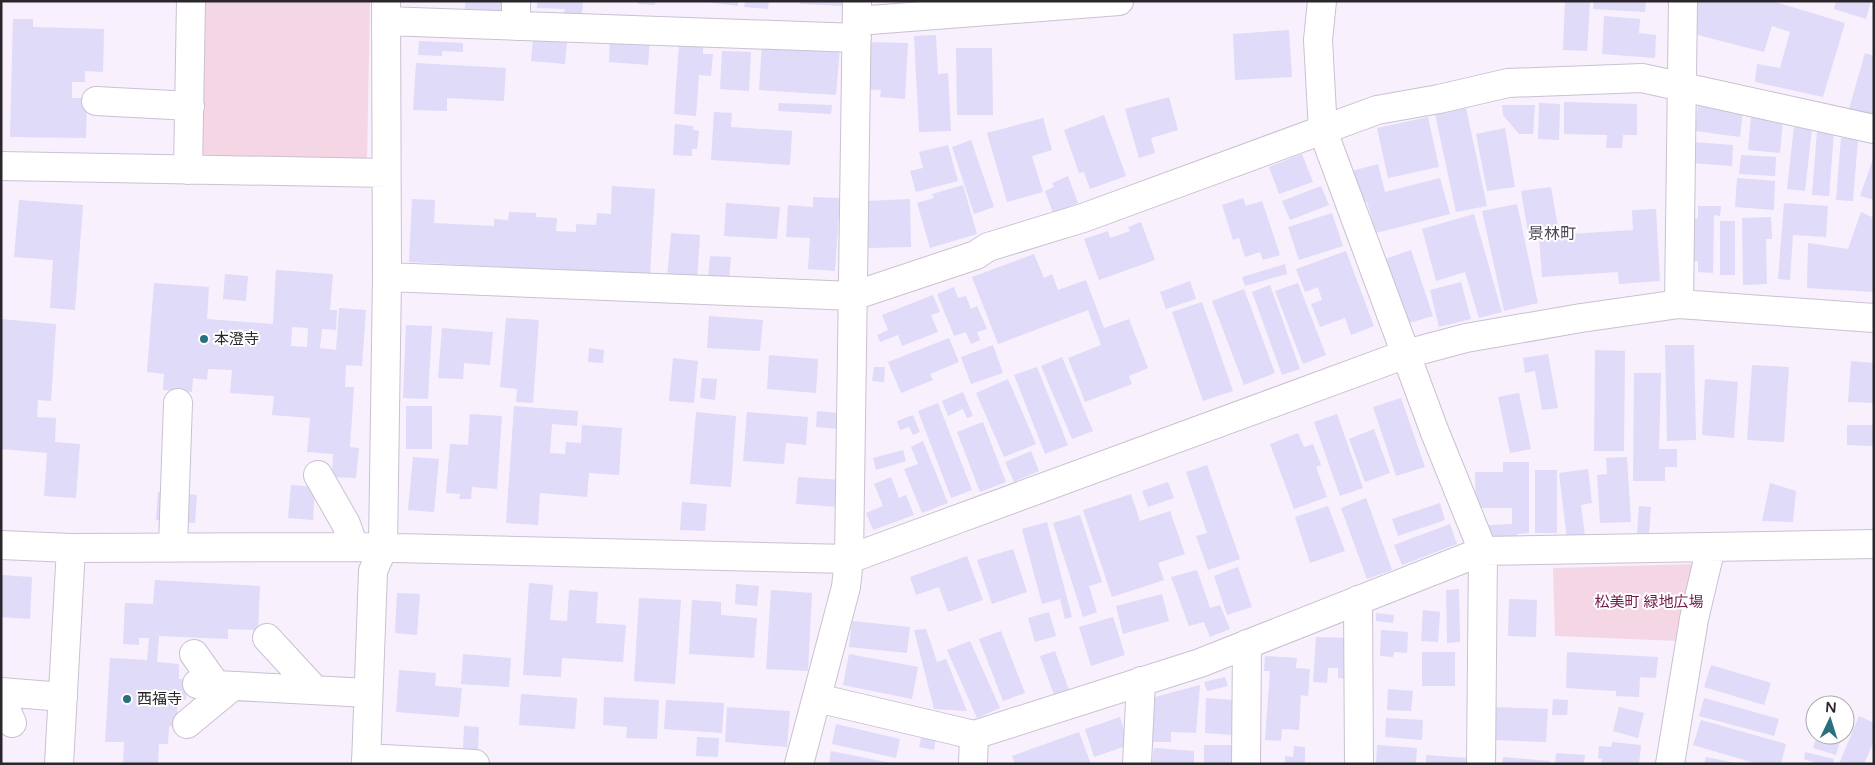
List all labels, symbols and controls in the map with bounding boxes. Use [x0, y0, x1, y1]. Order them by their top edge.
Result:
district label: 景林町 [1528, 224, 1576, 244]
place label: 本澄寺 [214, 330, 259, 348]
marker: 本澄寺 [198, 333, 210, 345]
park label: 松美町 緑地広場 [1595, 593, 1703, 611]
place label: 西福寺 [137, 690, 182, 708]
marker: 西福寺 [121, 693, 133, 705]
north arrow [1805, 695, 1855, 745]
text: N [1825, 699, 1837, 716]

